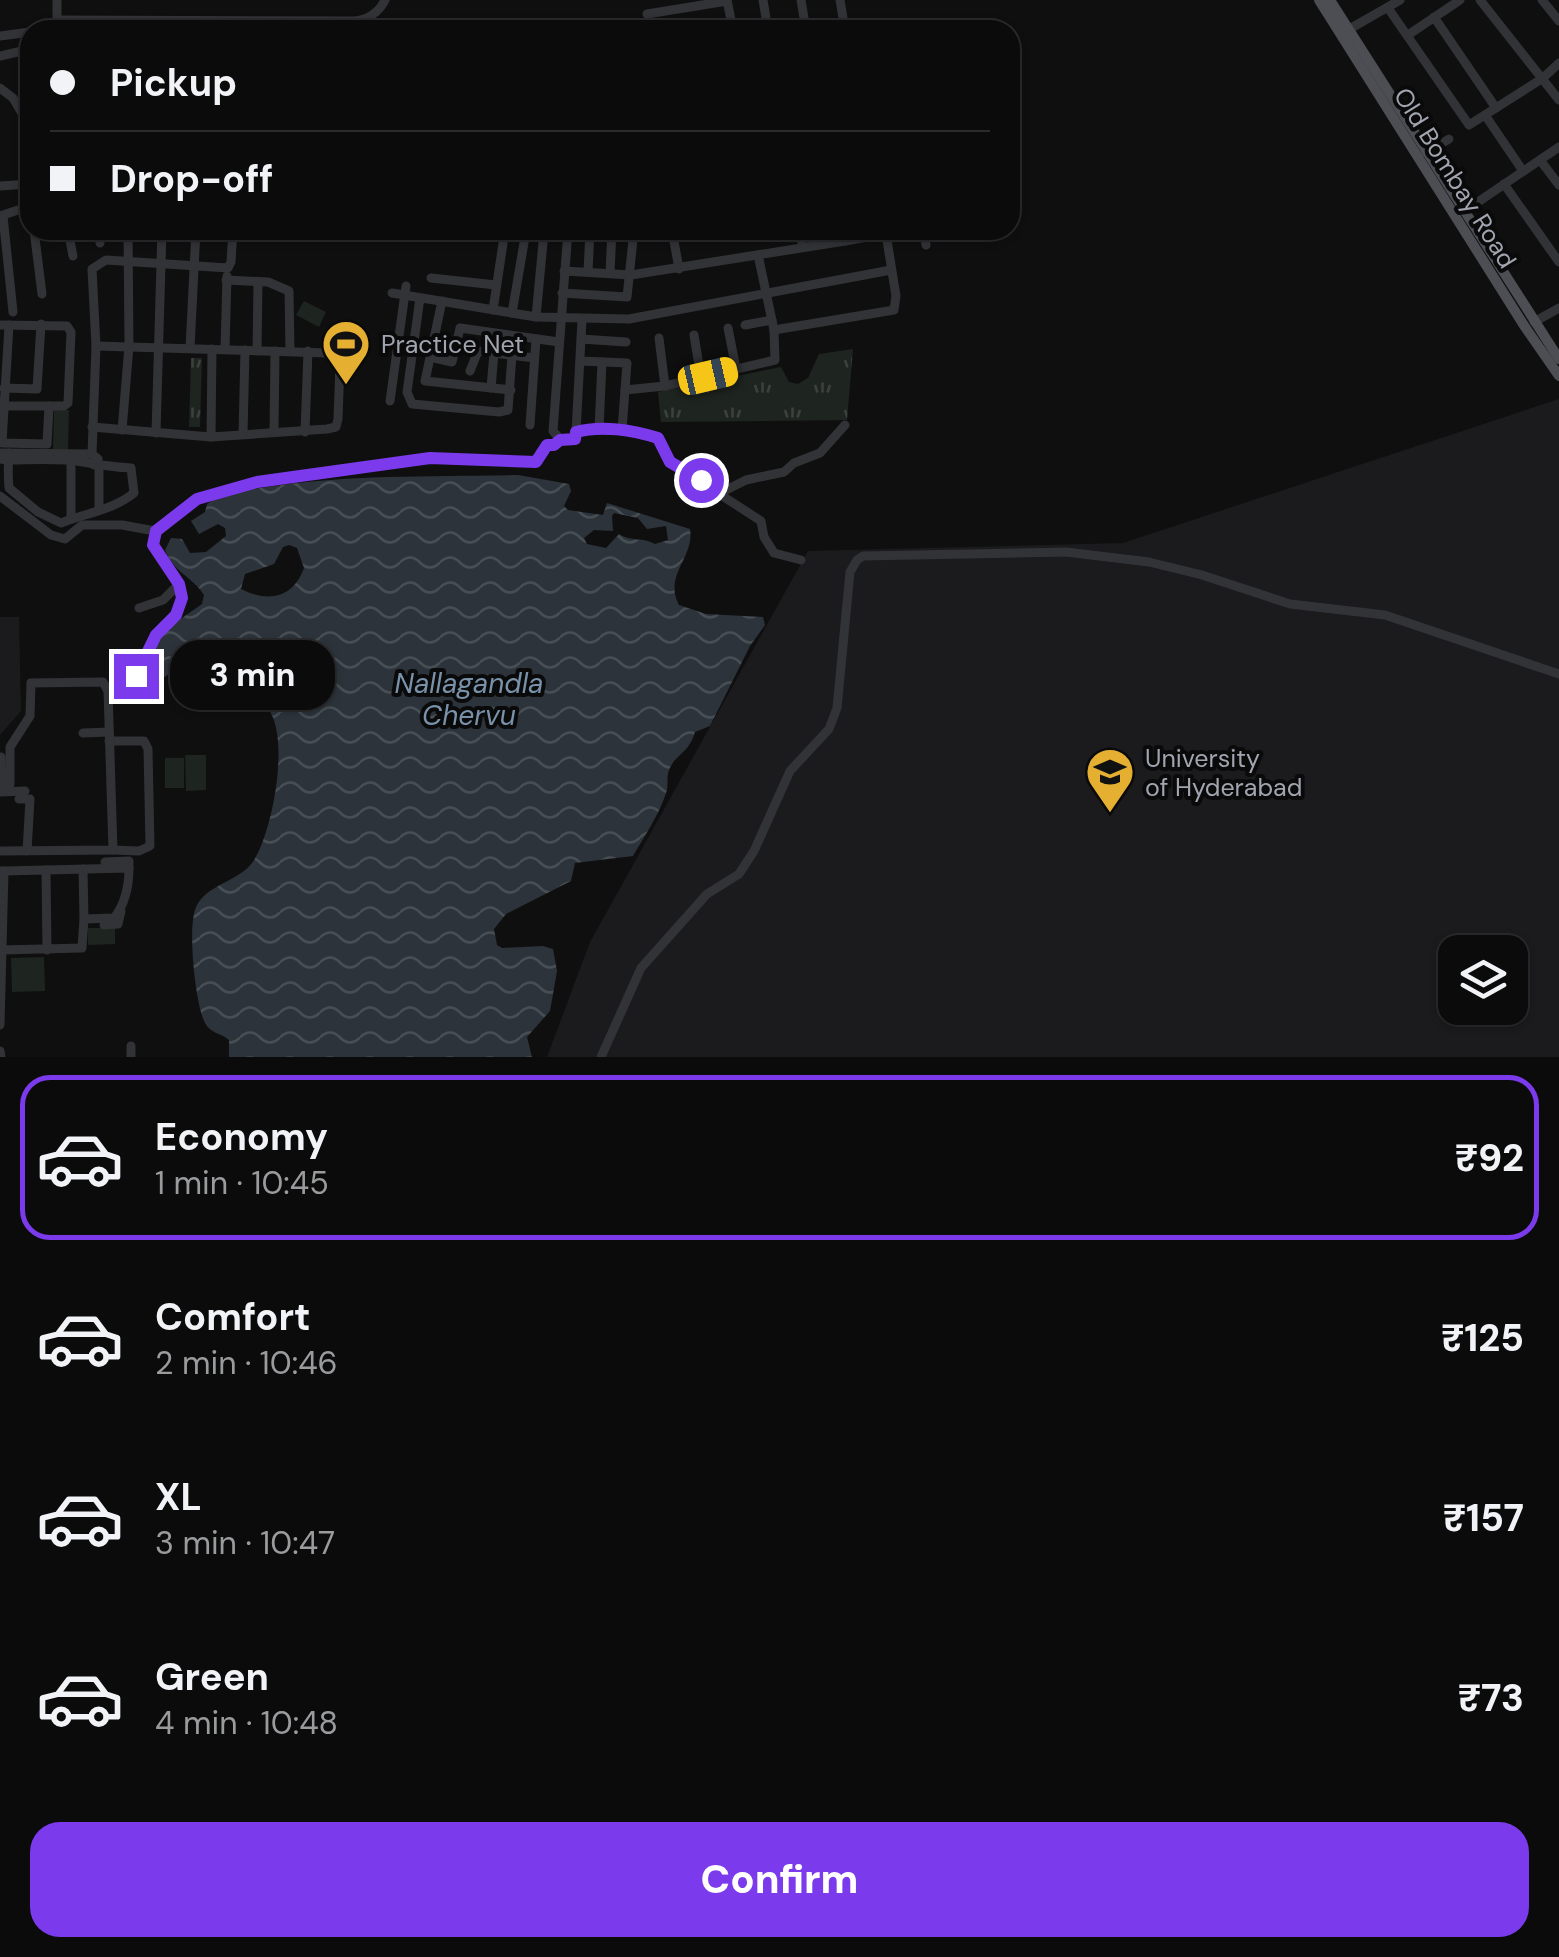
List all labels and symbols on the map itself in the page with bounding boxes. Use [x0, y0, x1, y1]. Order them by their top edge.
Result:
street label: Old Bombay Road [1386, 81, 1524, 275]
sports icon: Practice Net [320, 318, 372, 386]
place label: Practice Net [381, 328, 524, 361]
car [675, 355, 741, 397]
route start [679, 458, 724, 503]
callout: 3 min [171, 641, 336, 711]
route end [114, 654, 159, 699]
water label: Nallagandla Chervu [395, 665, 544, 734]
place label: University of Hyderabad [1145, 742, 1302, 804]
school or university icon: University of Hyderabad [1084, 746, 1136, 814]

